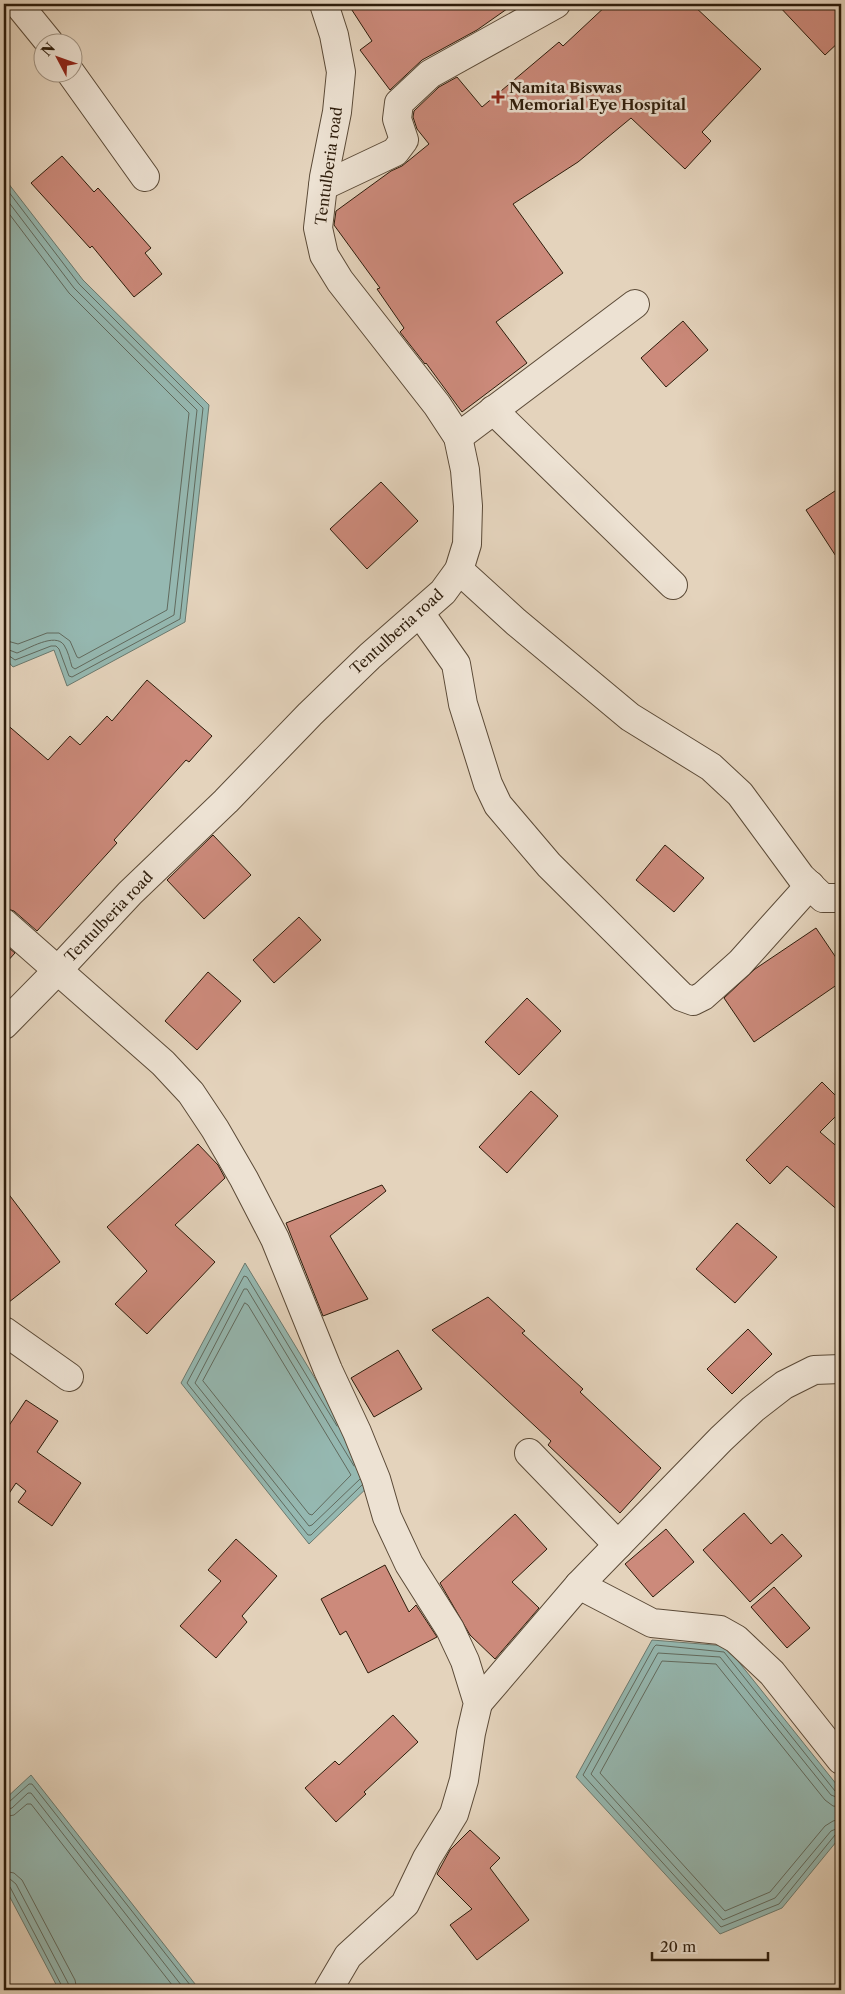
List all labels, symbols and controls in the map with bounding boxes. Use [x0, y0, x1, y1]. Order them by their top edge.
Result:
north arrow [32, 32, 82, 82]
text: N [37, 39, 59, 60]
place label: Namita Biswas Memorial Eye Hospital [509, 78, 686, 114]
marker: Namita Biswas Memorial Eye Hospital [491, 90, 505, 104]
street label: Tentulberia road [311, 106, 346, 226]
street label: Tentulberia road [346, 585, 447, 679]
street label: Tentulberia road [60, 867, 157, 966]
scale bar [652, 1929, 769, 1961]
text: 20 m [660, 1937, 696, 1956]

